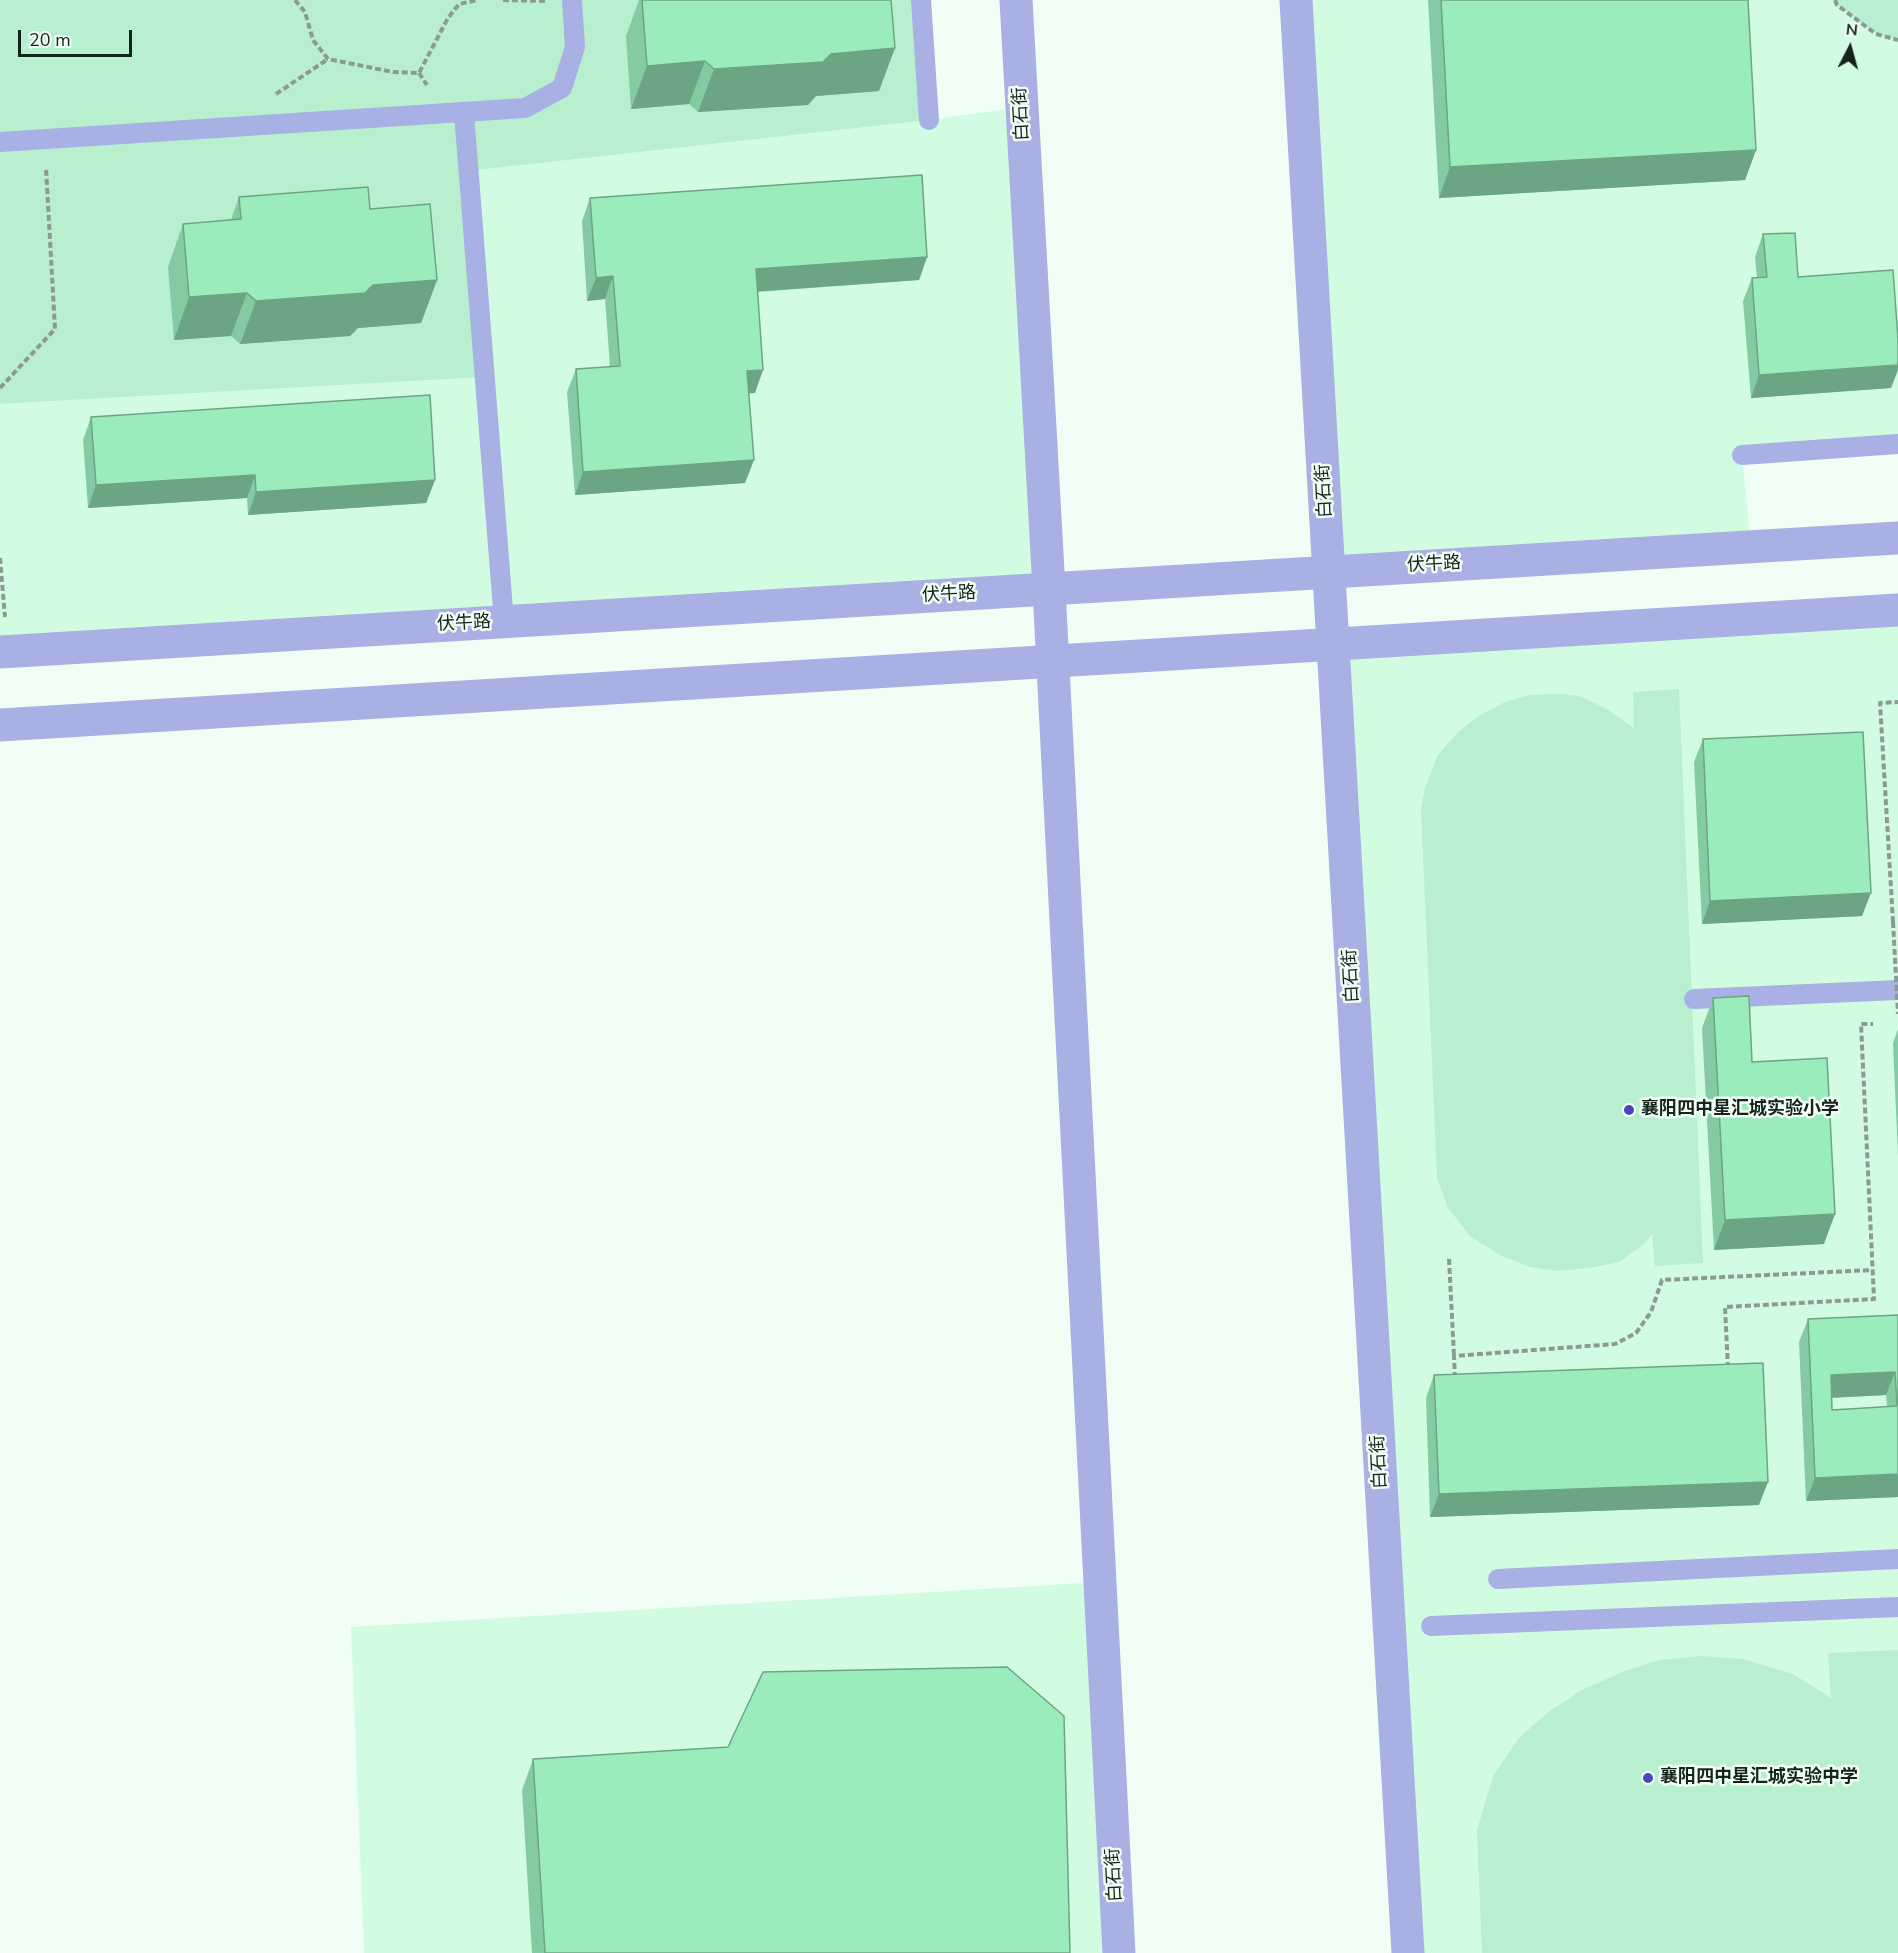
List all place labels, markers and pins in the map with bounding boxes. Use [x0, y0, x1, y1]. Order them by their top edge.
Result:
place label: 襄阳四中星汇城实验小学 [1641, 1099, 1839, 1121]
marker: 襄阳四中星汇城实验小学 [1622, 1103, 1636, 1117]
place label: 襄阳四中星汇城实验中学 [1660, 1767, 1858, 1789]
marker: 襄阳四中星汇城实验中学 [1641, 1771, 1655, 1785]

